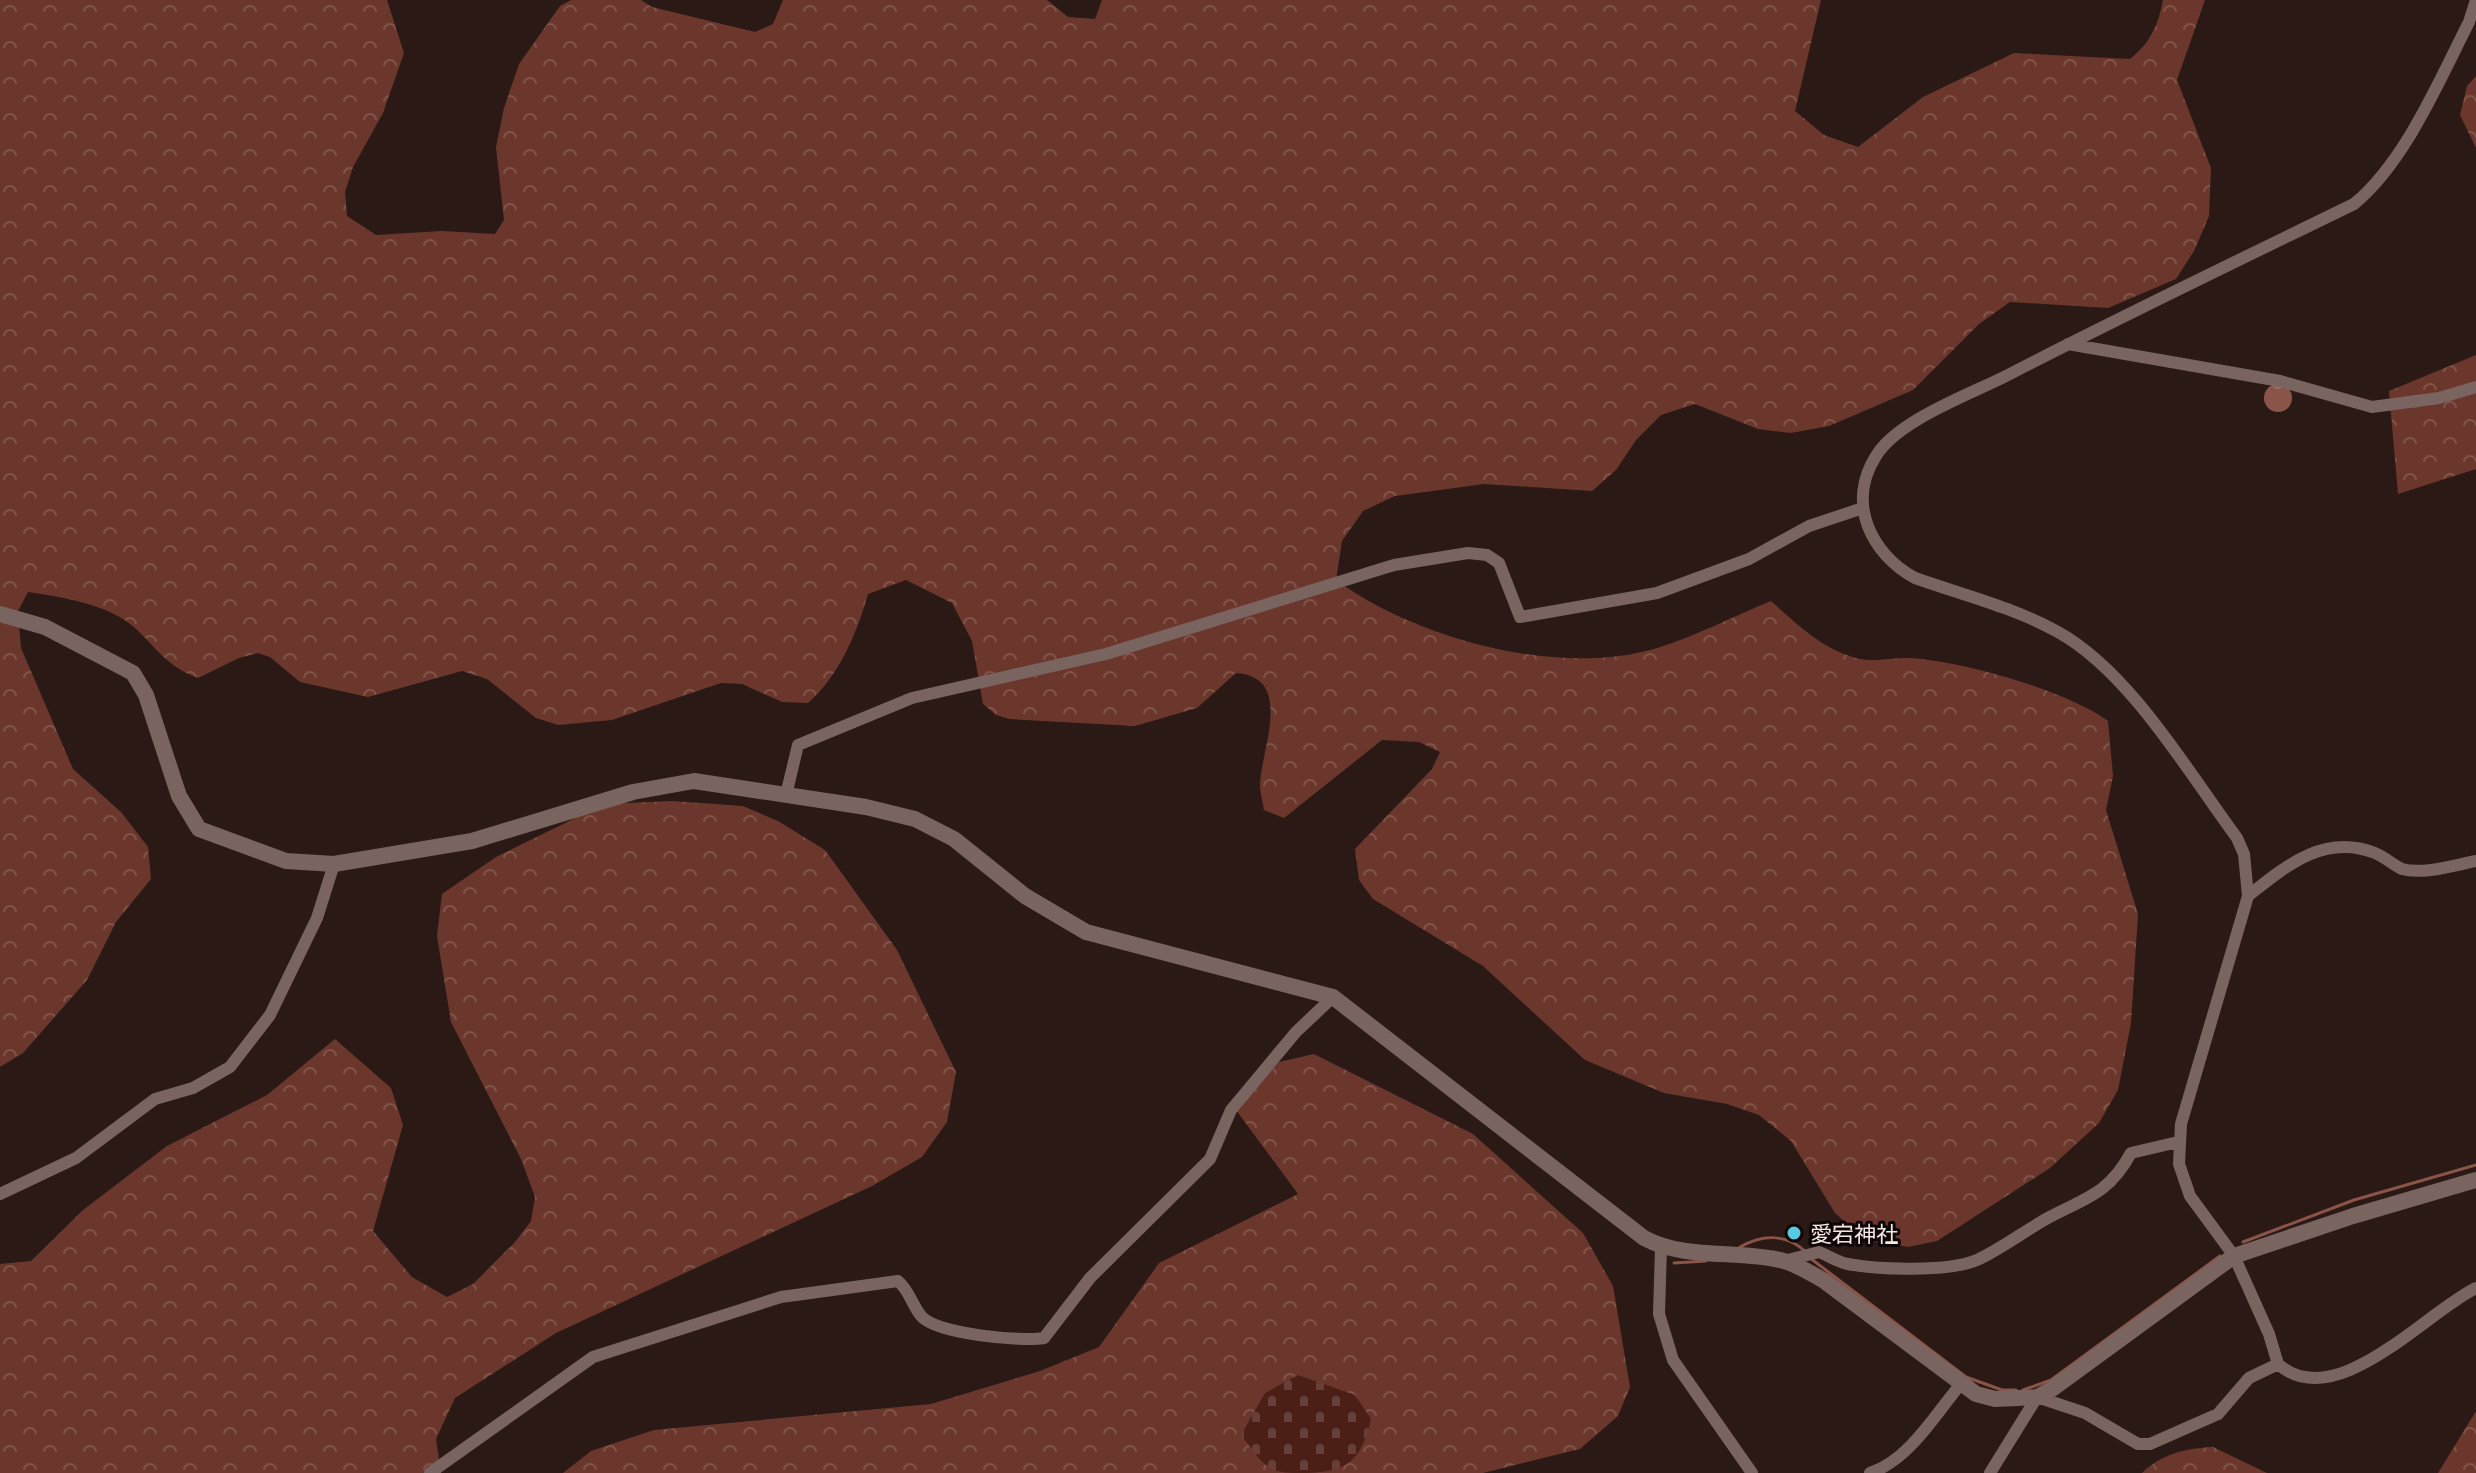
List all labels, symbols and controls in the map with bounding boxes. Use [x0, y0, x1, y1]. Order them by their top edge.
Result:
place label: 愛宕神社 [1810, 1220, 1898, 1247]
marker: 愛宕神社 [1785, 1224, 1803, 1242]

